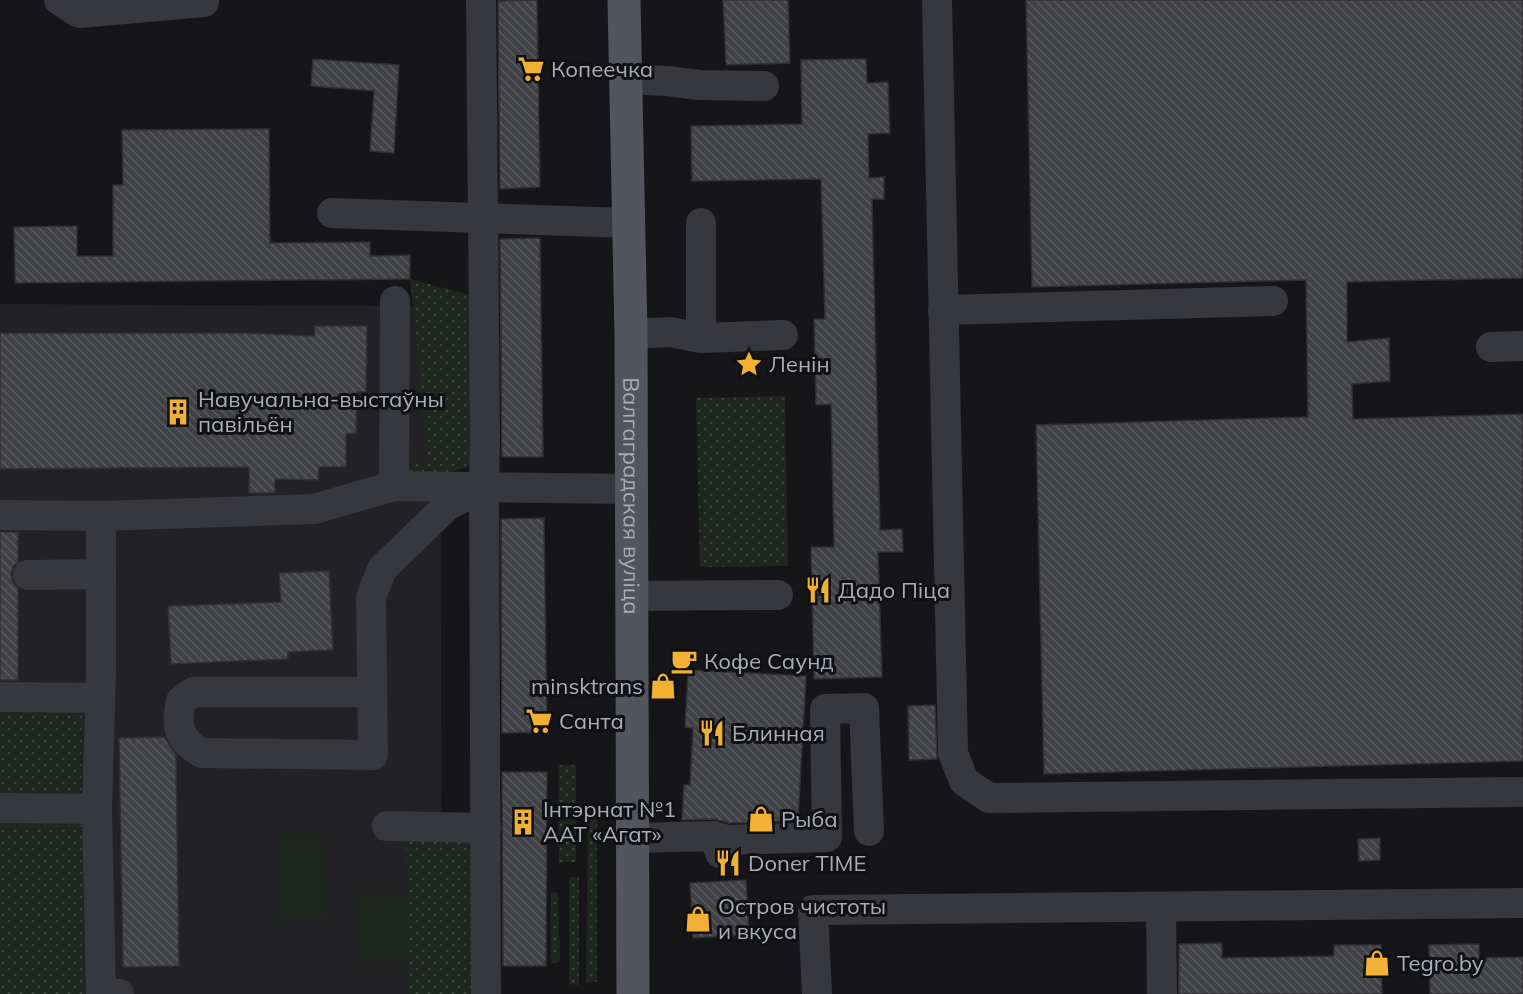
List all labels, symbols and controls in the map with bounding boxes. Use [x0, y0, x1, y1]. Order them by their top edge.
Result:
supermarket icon: Копеечка [516, 54, 546, 84]
place label: Копеечка [551, 55, 653, 83]
place icon: Ленін [734, 349, 764, 379]
place label: Ленін [769, 350, 830, 378]
street label: Валгаградская вуліца [617, 377, 646, 615]
place label: Навучальна-выстаўны павільён [198, 385, 444, 438]
building icon: Навучальна-выстаўны павільён [163, 397, 193, 427]
restaurant icon: Дадо Піца [803, 575, 833, 605]
place label: Дадо Піца [838, 576, 950, 604]
cafe icon: Кофе Саунд [669, 646, 699, 676]
place label: Кофе Саунд [704, 647, 834, 675]
shop icon: minsktrans [648, 671, 678, 701]
place label: minsktrans [531, 672, 643, 700]
supermarket icon: Санта [524, 706, 554, 736]
place label: Санта [559, 707, 624, 735]
restaurant icon: Блинная [697, 718, 727, 748]
place label: Блинная [732, 719, 825, 747]
place label: Інтэрнат №1 ААТ «Агат» [543, 795, 676, 848]
shop icon: Рыба [746, 804, 776, 834]
place label: Рыба [781, 805, 838, 833]
building icon: Інтэрнат №1 ААТ «Агат» [508, 807, 538, 837]
restaurant icon: Doner TIME [713, 848, 743, 878]
place label: Doner TIME [748, 849, 866, 877]
place label: Остров чистоты и вкуса [718, 892, 886, 945]
shop icon: Остров чистоты и вкуса [683, 904, 713, 934]
shop icon: Tegro.by [1362, 948, 1392, 978]
place label: Tegro.by [1397, 949, 1484, 977]

